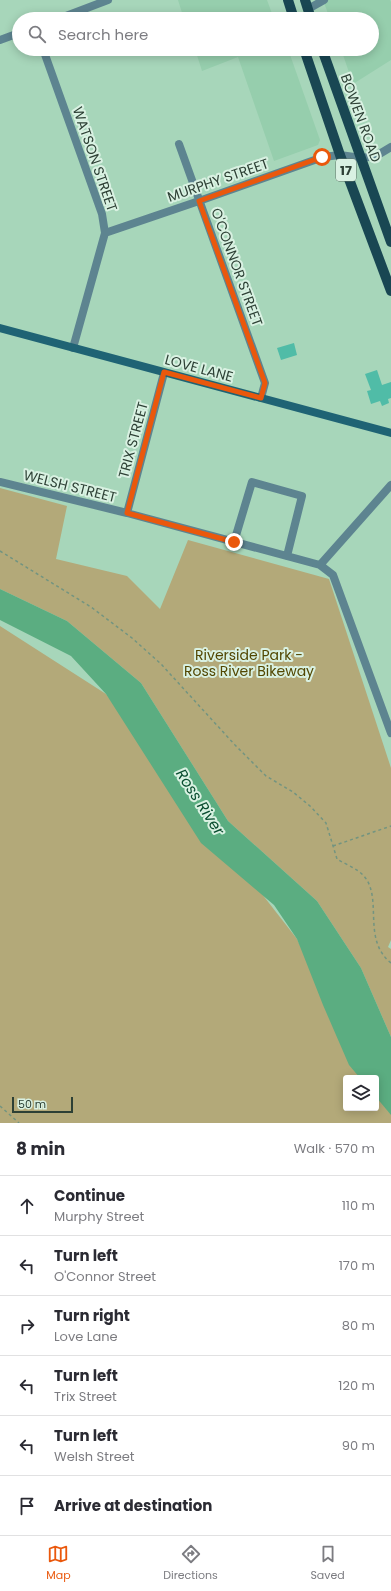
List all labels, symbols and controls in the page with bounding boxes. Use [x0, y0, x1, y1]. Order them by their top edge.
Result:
search box [12, 12, 379, 56]
icon: search [26, 23, 48, 45]
text: Search here [58, 24, 148, 45]
street label: BOWEN ROAD [336, 71, 386, 165]
street label: WATSON STREET [68, 104, 122, 215]
route start [313, 148, 331, 166]
street label: MURPHY STREET [165, 153, 272, 207]
road number: 17 [336, 159, 356, 181]
street label: O'CONNOR STREET [206, 205, 268, 329]
street label: LOVE LANE [163, 349, 235, 387]
street label: TRIX STREET [113, 399, 153, 480]
street label: WELSH STREET [22, 465, 119, 507]
route end [225, 533, 243, 551]
park label: Riverside Park - Ross River Bikeway [184, 645, 314, 681]
water label: Ross River [171, 765, 230, 839]
map controls [343, 1075, 379, 1111]
button: layers [343, 1075, 379, 1111]
scale bar [12, 1095, 73, 1114]
text: 50 m [18, 1096, 46, 1112]
text: 8 min [16, 1137, 65, 1161]
text: Walk · 570 m [294, 1139, 375, 1158]
text: Continue [54, 1185, 125, 1206]
icon: ahead [16, 1195, 38, 1217]
text: 110 m [342, 1196, 375, 1215]
text: Murphy Street [54, 1207, 144, 1226]
text: Turn left [54, 1245, 118, 1266]
icon: left [16, 1255, 38, 1277]
text: 170 m [339, 1256, 375, 1275]
text: O'Connor Street [54, 1267, 156, 1286]
text: Turn right [54, 1305, 130, 1326]
icon: right [16, 1315, 38, 1337]
text: 80 m [342, 1316, 375, 1335]
text: Love Lane [54, 1327, 118, 1346]
text: Turn left [54, 1365, 118, 1386]
icon: left [16, 1375, 38, 1397]
text: 120 m [338, 1376, 375, 1395]
text: Trix Street [54, 1387, 117, 1406]
text: Turn left [54, 1425, 118, 1446]
icon: left [16, 1435, 38, 1457]
text: 90 m [342, 1436, 375, 1455]
text: Welsh Street [54, 1447, 135, 1466]
icon: arrive [16, 1495, 38, 1517]
text: Arrive at destination [54, 1495, 212, 1516]
tab: Map [46, 1543, 71, 1584]
tab: Directions [163, 1543, 218, 1584]
tab: Saved [310, 1543, 345, 1584]

